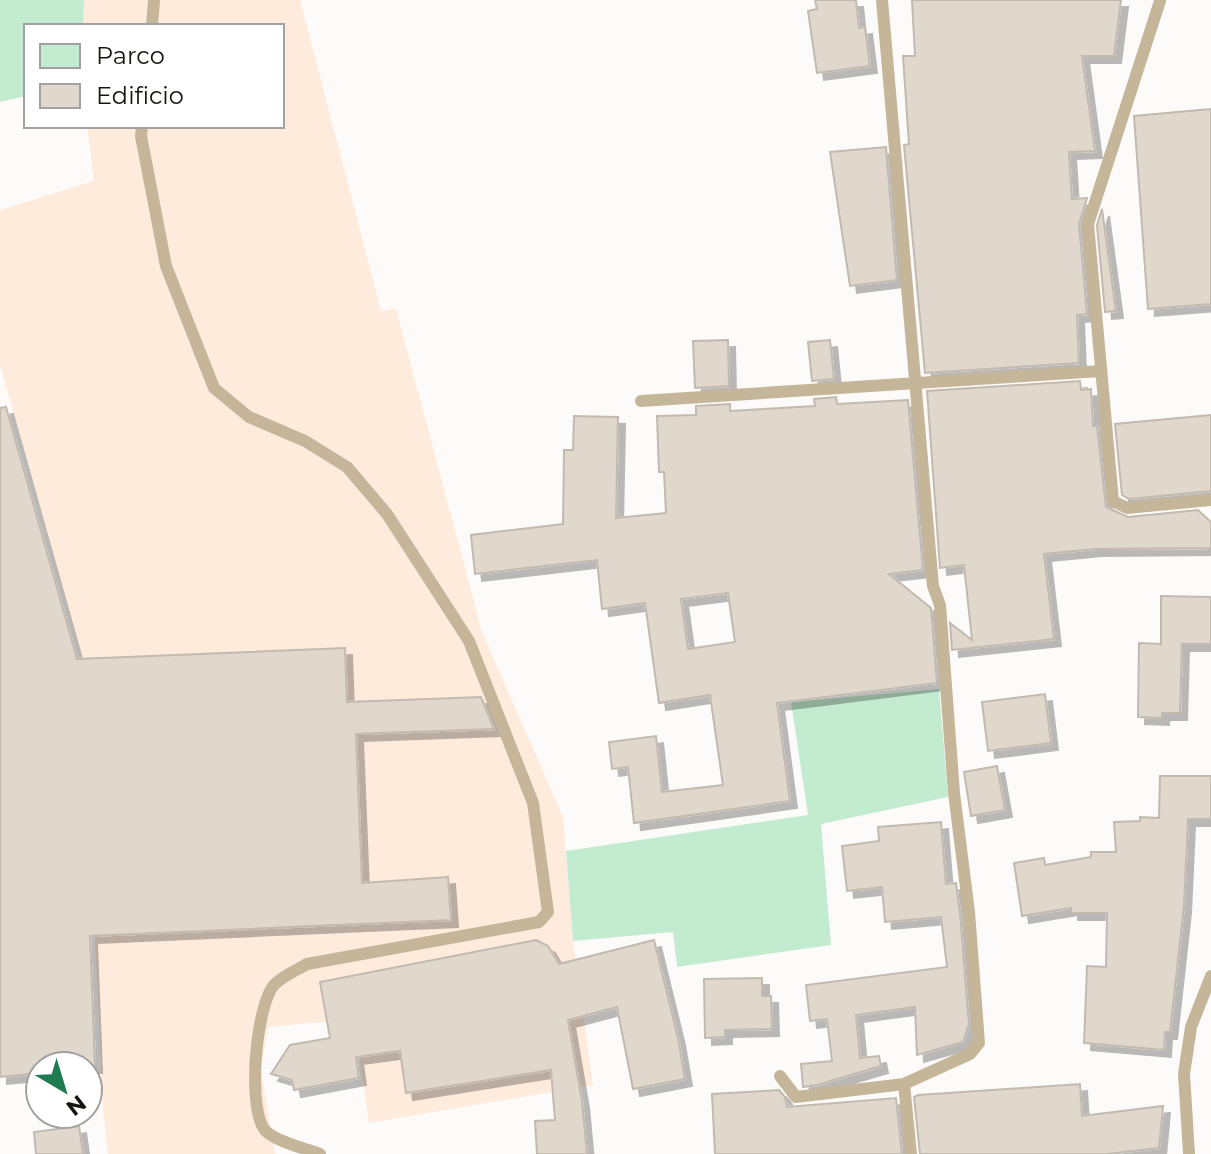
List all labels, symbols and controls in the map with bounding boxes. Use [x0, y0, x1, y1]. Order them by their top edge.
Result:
legend [24, 24, 284, 128]
text: Parco [96, 41, 165, 70]
text: Edificio [96, 81, 184, 110]
north arrow [24, 1050, 104, 1130]
text: N [61, 1089, 91, 1121]

